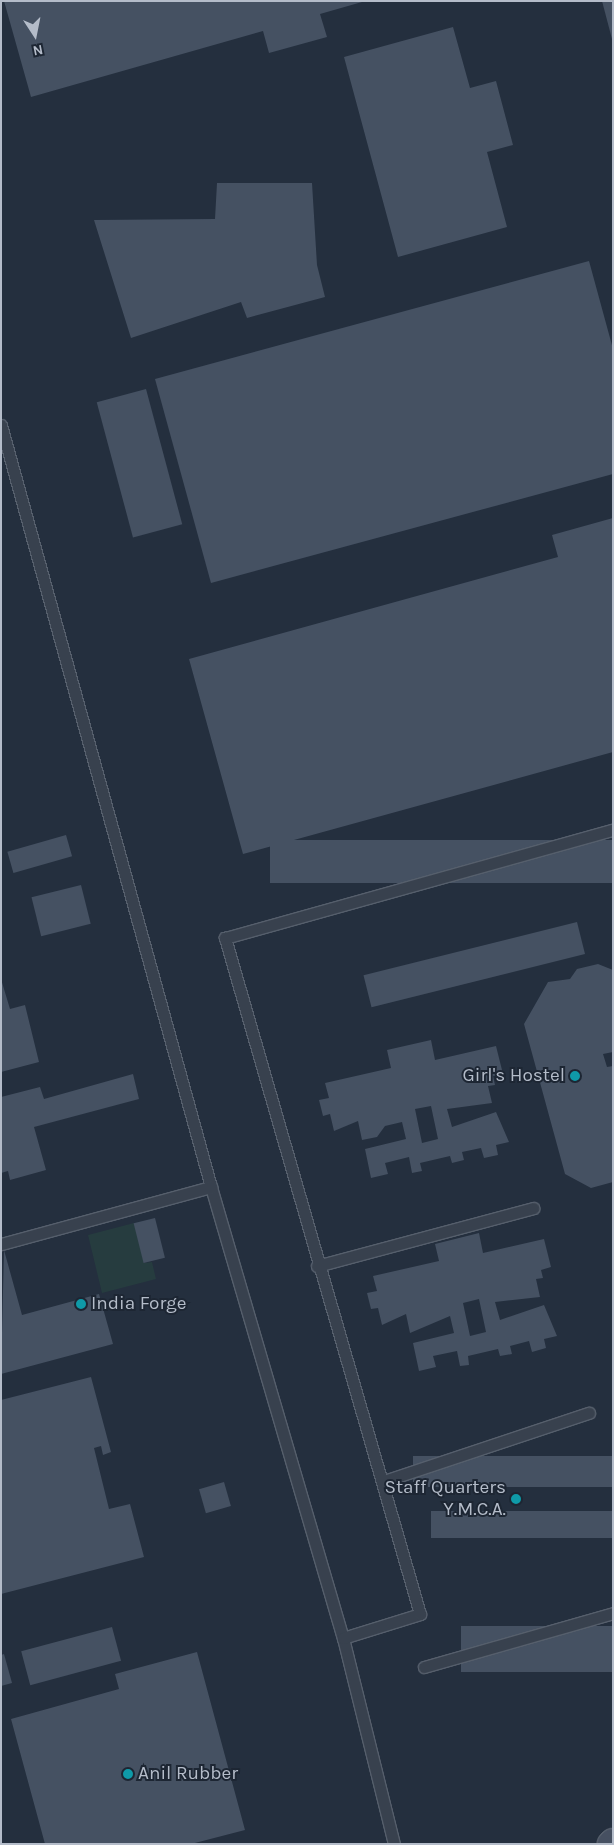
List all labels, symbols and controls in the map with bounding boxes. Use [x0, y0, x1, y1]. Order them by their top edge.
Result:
north arrow [10, 10, 60, 60]
text: N [31, 41, 45, 60]
place label: Girl's Hostel [463, 1065, 565, 1087]
marker: Girl's Hostel [569, 1070, 581, 1082]
place label: India Forge [91, 1293, 187, 1315]
marker: India Forge [75, 1298, 87, 1310]
place label: Staff Quarters Y.M.C.A. [384, 1477, 506, 1521]
marker: Staff Quarters Y.M.C.A. [510, 1493, 522, 1505]
place label: Anil Rubber [138, 1763, 238, 1785]
marker: Anil Rubber [122, 1768, 134, 1780]

